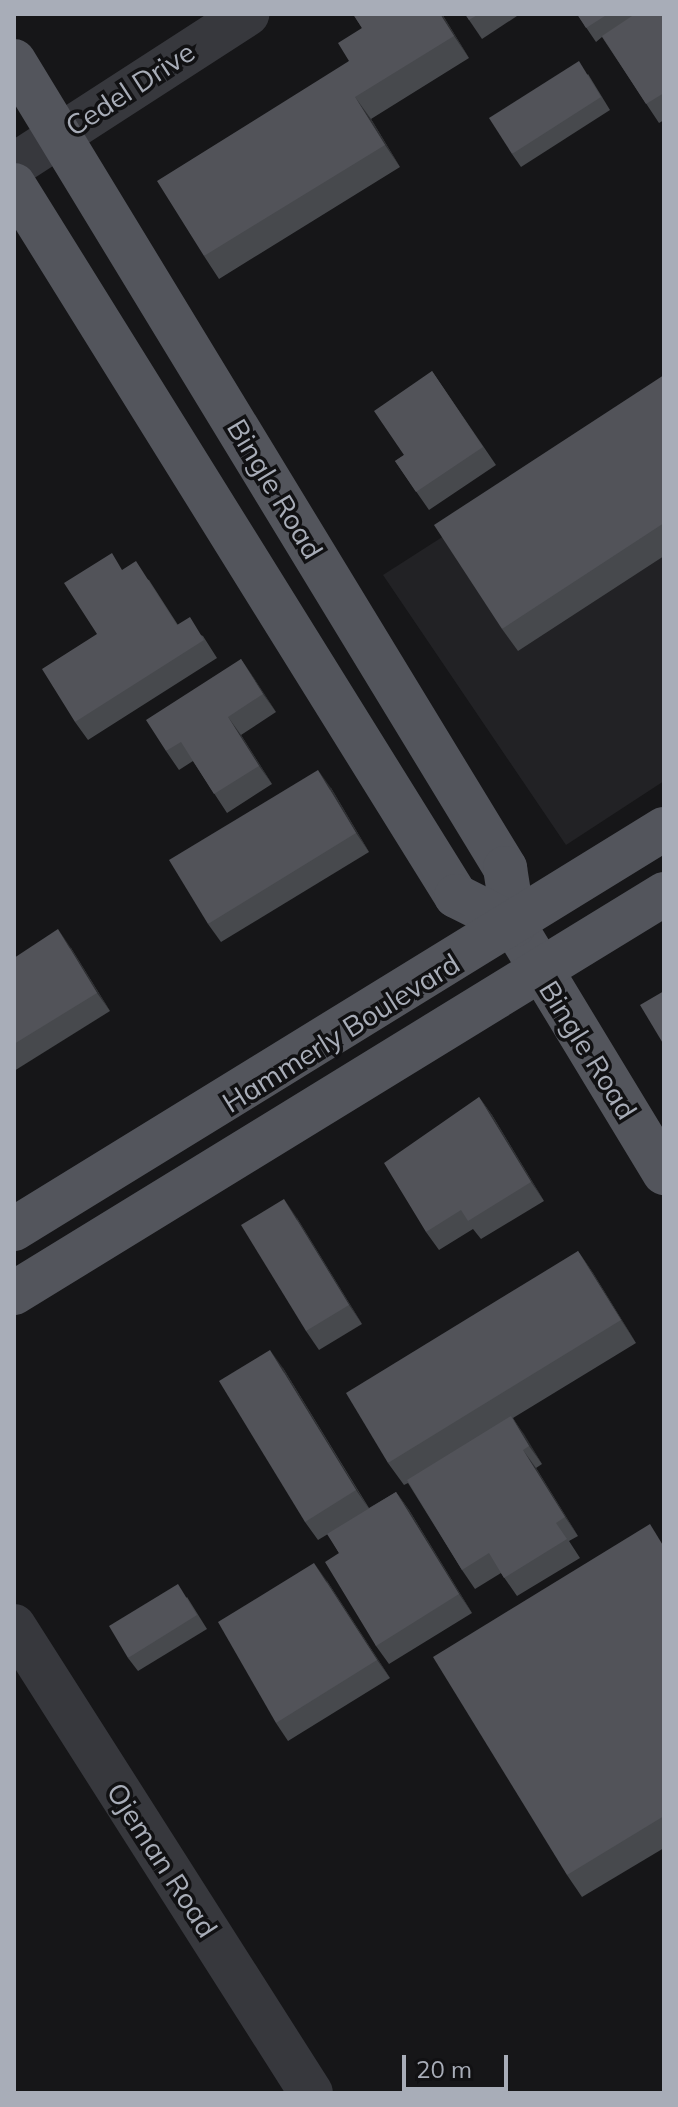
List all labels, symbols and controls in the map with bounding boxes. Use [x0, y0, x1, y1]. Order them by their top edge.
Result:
street label: Cedel Drive [59, 35, 201, 143]
street label: Bingle Road [220, 413, 330, 565]
street label: Hammerly Boulevard [216, 946, 466, 1120]
street label: Bingle Road [532, 975, 644, 1125]
street label: Ojeman Road [100, 1777, 224, 1943]
scale bar [406, 2039, 512, 2089]
text: 20 m [416, 2054, 472, 2084]

